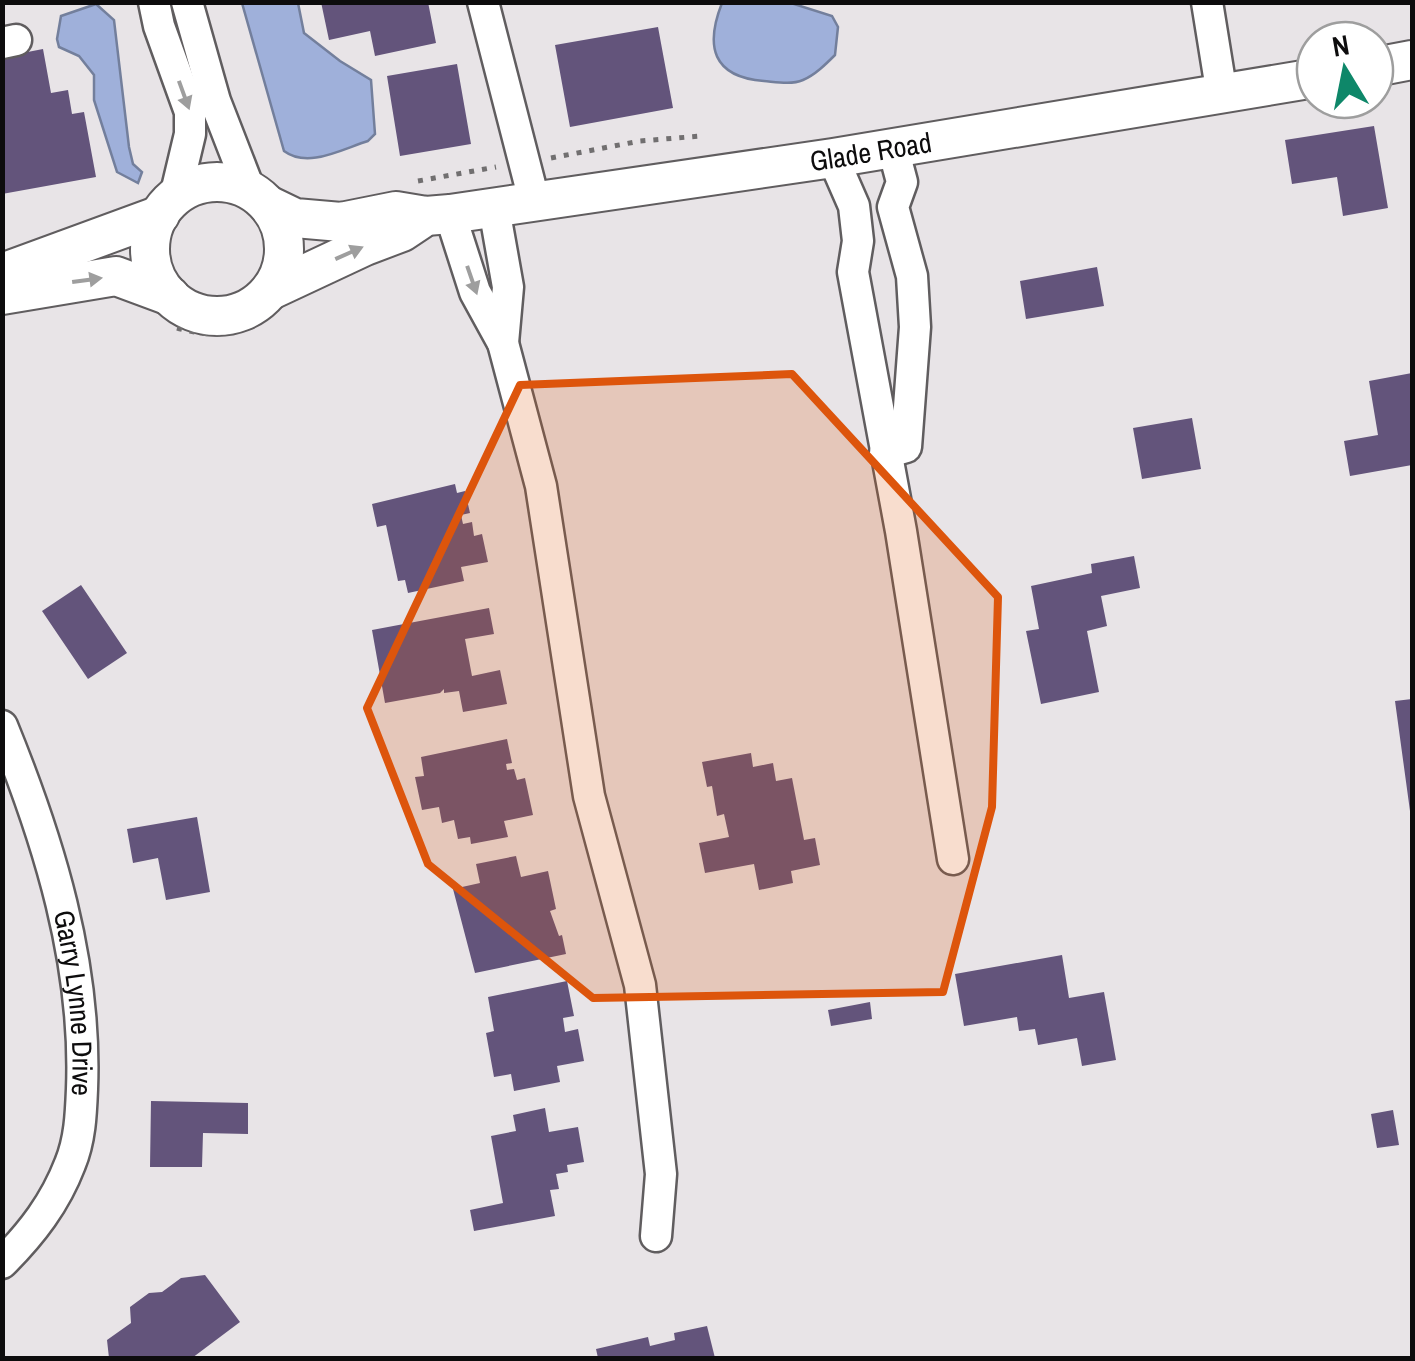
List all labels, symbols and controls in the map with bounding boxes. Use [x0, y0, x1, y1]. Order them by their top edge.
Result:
north arrow [1295, 20, 1395, 120]
text: N [1329, 25, 1352, 66]
one-way arrow [177, 81, 192, 111]
street label: Glade Road [807, 123, 934, 180]
one-way arrow [334, 245, 364, 261]
one-way arrow [465, 266, 480, 296]
one-way arrow [72, 271, 104, 287]
street label: Garry Lynne Drive [45, 906, 101, 1097]

